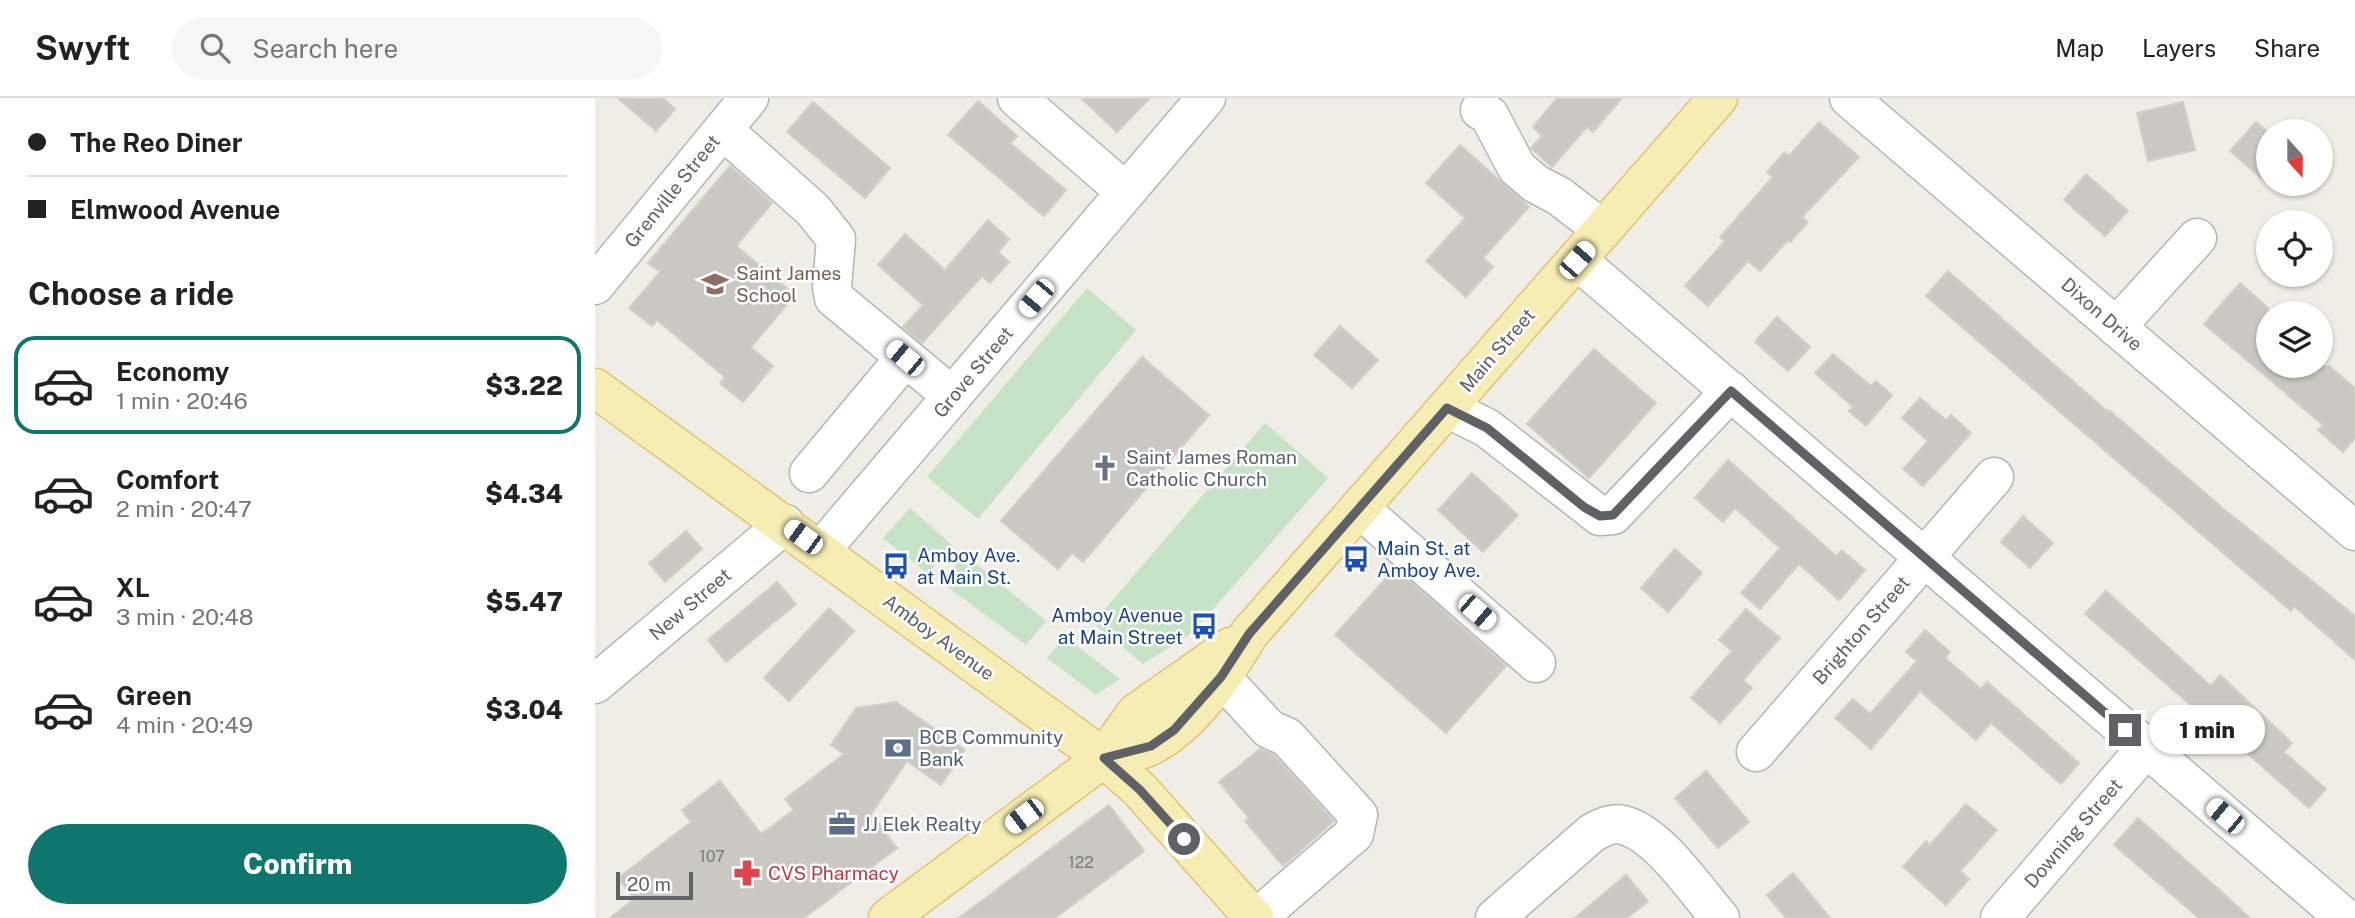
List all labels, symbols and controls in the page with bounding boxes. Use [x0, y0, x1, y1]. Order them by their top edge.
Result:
search box [172, 17, 662, 80]
text: Swyft [35, 29, 130, 67]
icon: search [196, 29, 234, 67]
text: Search here [252, 33, 398, 64]
text: Map [2055, 34, 2104, 62]
text: Layers [2142, 34, 2216, 62]
text: Share [2254, 34, 2320, 62]
north arrow [2256, 119, 2333, 196]
map controls [2256, 119, 2333, 378]
text: The Reo Diner [70, 127, 242, 158]
street label: Grenville Street [620, 130, 724, 252]
text: Elmwood Avenue [70, 194, 280, 225]
button: locate [2256, 210, 2333, 287]
car [1556, 237, 1599, 283]
place label: Saint James School [736, 262, 841, 306]
school or university icon: Saint James School [700, 269, 730, 299]
street label: Dixon Drive [2057, 273, 2147, 355]
text: Choose a ride [28, 275, 234, 312]
car [1015, 275, 1058, 321]
button: layers [2256, 301, 2333, 378]
street label: Main Street [1455, 304, 1539, 396]
street label: Grove Street [929, 322, 1017, 422]
car [883, 336, 928, 380]
icon: car [32, 354, 95, 417]
text: Economy [116, 356, 229, 387]
text: $3.22 [485, 370, 563, 401]
text: 1 min · 20:46 [116, 387, 248, 414]
place label: Saint James Roman Catholic Church [1126, 446, 1297, 490]
church icon: Saint James Roman Catholic Church [1090, 453, 1120, 483]
icon: car [32, 462, 95, 525]
text: Comfort [116, 464, 219, 495]
text: $4.34 [485, 478, 563, 509]
text: 2 min · 20:47 [116, 495, 252, 522]
car [780, 516, 827, 558]
place label: Main St. at Amboy Ave. [1377, 537, 1480, 581]
place label: Amboy Ave. at Main St. [917, 544, 1020, 588]
bus stop icon: Main St. at Amboy Ave. [1341, 544, 1371, 574]
bus stop icon: Amboy Ave. at Main St. [881, 551, 911, 581]
street label: New Street [645, 564, 735, 644]
icon: car [32, 570, 95, 633]
street label: Brighton Street [1808, 571, 1914, 689]
text: XL [116, 572, 150, 603]
text: $5.47 [486, 586, 563, 617]
street label: Amboy Avenue [879, 589, 999, 685]
car [1455, 590, 1500, 634]
text: 3 min · 20:48 [116, 603, 254, 630]
place label: Amboy Avenue at Main Street [1051, 604, 1183, 648]
bus stop icon: Amboy Avenue at Main Street [1189, 611, 1219, 641]
icon: car [32, 678, 95, 741]
text: Green [116, 680, 192, 711]
text: $3.04 [485, 694, 563, 725]
callout: 1 min [2149, 706, 2265, 754]
text: 4 min · 20:49 [116, 711, 253, 738]
route end [2109, 714, 2141, 746]
text: 1 min [2179, 716, 2235, 743]
place label: BCB Community Bank [919, 726, 1063, 770]
bank icon: BCB Community Bank [883, 733, 913, 763]
street label: Downing Street [2020, 774, 2126, 892]
car [2203, 794, 2248, 838]
car [1001, 795, 1048, 837]
office icon: JJ Elek Realty [827, 809, 857, 839]
place label: JJ Elek Realty [863, 813, 982, 835]
route start [1168, 823, 1200, 855]
button: Confirm [28, 824, 567, 904]
house number: 107 [699, 847, 725, 866]
house number: 122 [1068, 853, 1094, 872]
pharmacy icon: CVS Pharmacy [732, 858, 762, 888]
place label: CVS Pharmacy [768, 862, 899, 884]
scale bar [616, 869, 693, 901]
text: 20 m [627, 873, 671, 895]

